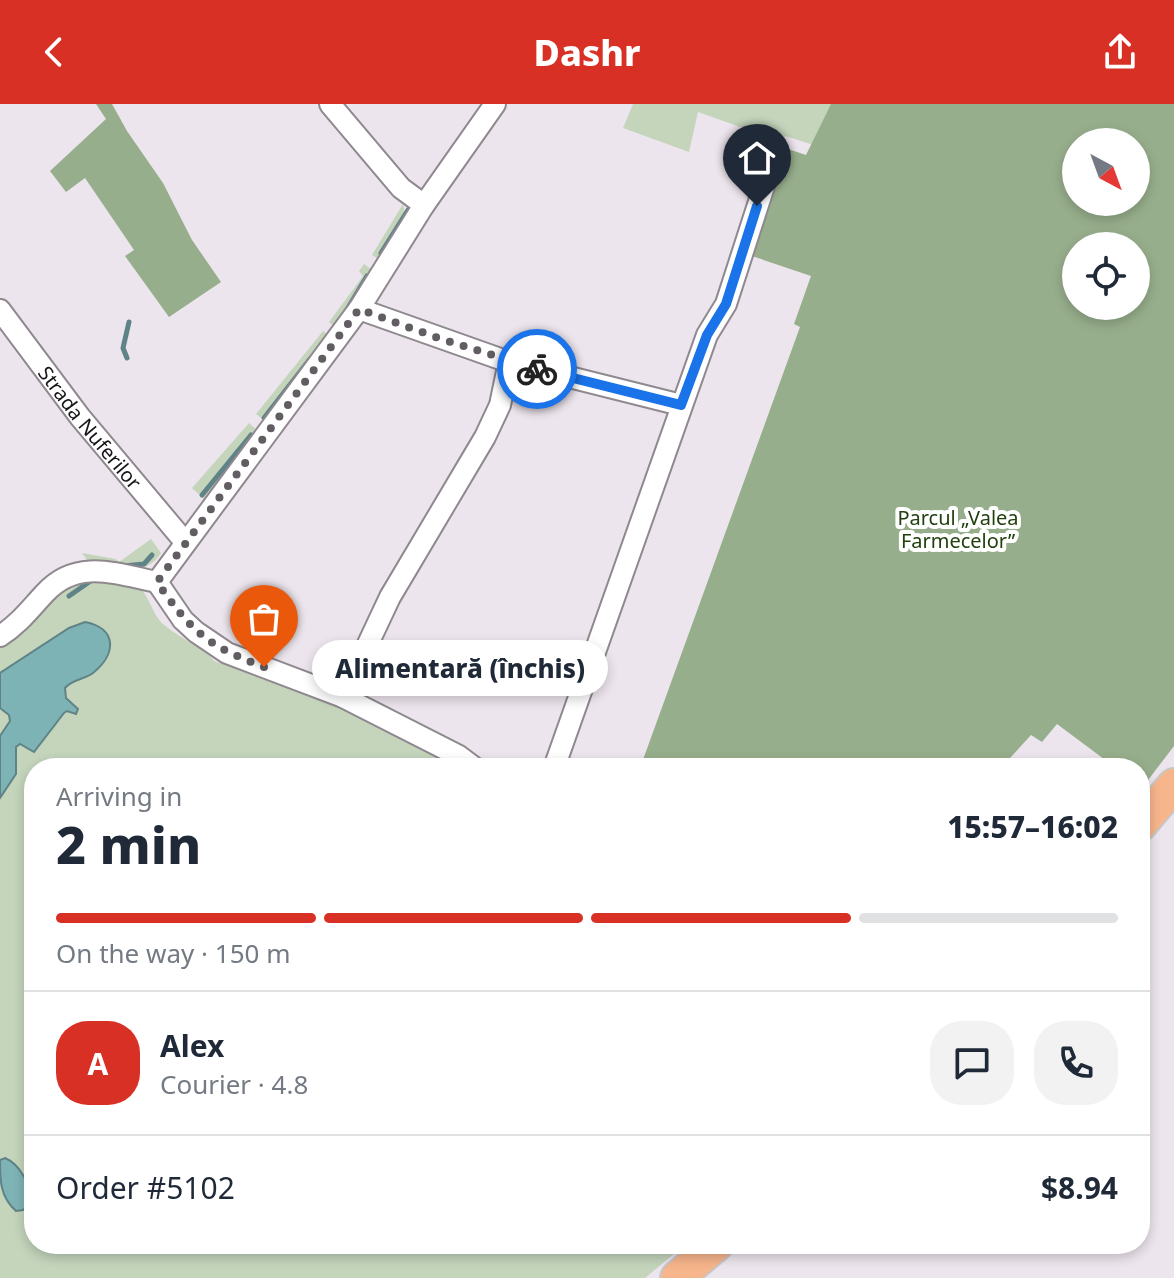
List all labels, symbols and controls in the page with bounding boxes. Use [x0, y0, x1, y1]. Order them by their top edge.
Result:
text: Dashr [534, 28, 640, 77]
icon: back [32, 30, 76, 74]
icon: share [1098, 30, 1142, 74]
pin [723, 124, 791, 206]
north arrow [1062, 128, 1150, 216]
map controls [1062, 128, 1150, 320]
icon: home [735, 136, 779, 180]
button: locate [1062, 232, 1150, 320]
courier [497, 329, 577, 409]
icon: bike [515, 347, 559, 391]
street label: Strada Nuferilor [33, 360, 148, 494]
park label: Parcul „Valea Farmecelor” [897, 504, 1019, 554]
pin [230, 585, 298, 667]
icon: bag [242, 597, 286, 641]
callout: Alimentară (închis) [312, 639, 608, 695]
text: Alimentară (închis) [335, 650, 585, 686]
text: Arriving in [56, 778, 182, 814]
text: 15:57–16:02 [947, 806, 1118, 847]
text: 2 min [56, 808, 201, 879]
text: On the way · 150 m [56, 935, 290, 971]
button: chat [930, 1021, 1014, 1105]
button: phone [1034, 1021, 1118, 1105]
text: Alex [160, 1025, 224, 1066]
text: A [88, 1043, 108, 1084]
text: Courier · 4.8 [160, 1066, 308, 1102]
text: Order #5102 [56, 1167, 235, 1208]
text: $8.94 [1041, 1167, 1118, 1208]

